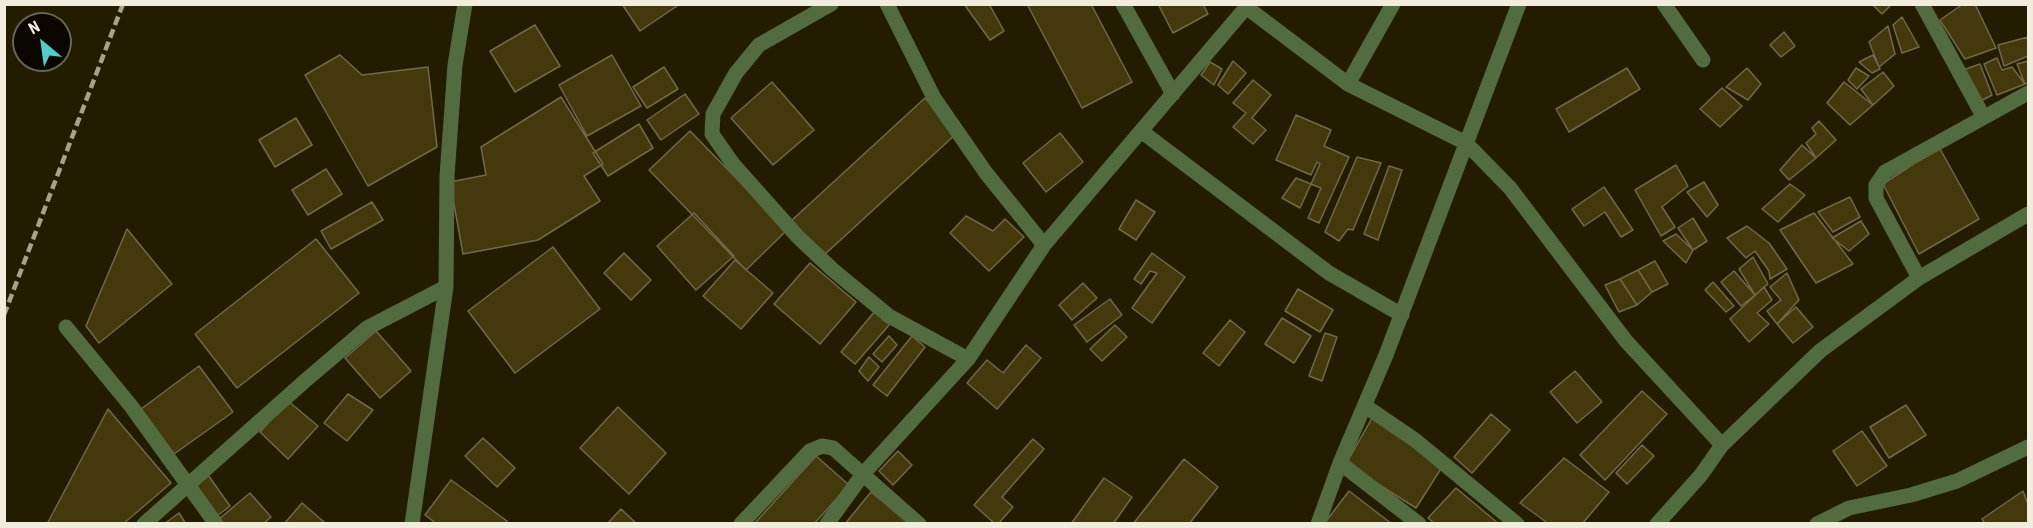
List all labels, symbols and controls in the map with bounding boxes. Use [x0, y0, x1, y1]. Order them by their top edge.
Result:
north arrow [12, 12, 72, 72]
text: N [25, 17, 43, 38]

